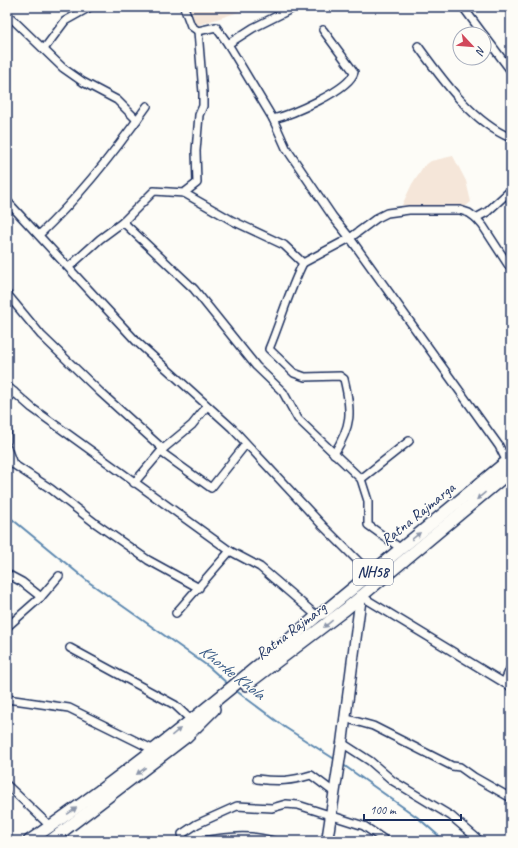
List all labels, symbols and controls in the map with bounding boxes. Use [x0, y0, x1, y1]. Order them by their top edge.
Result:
north arrow [452, 26, 492, 66]
text: N [472, 44, 489, 58]
street label: Ratna Rajmarga [377, 477, 460, 550]
one-way arrow [476, 491, 486, 500]
one-way arrow [410, 532, 421, 540]
road number: NH58 [353, 559, 393, 585]
street label: Ratna Rajmarg [252, 597, 331, 664]
one-way arrow [322, 619, 333, 628]
water label: Khorke Khola [195, 640, 270, 705]
one-way arrow [170, 728, 181, 737]
one-way arrow [136, 767, 147, 776]
scale bar [364, 796, 461, 822]
text: 100 m [370, 802, 397, 818]
one-way arrow [67, 807, 77, 815]

